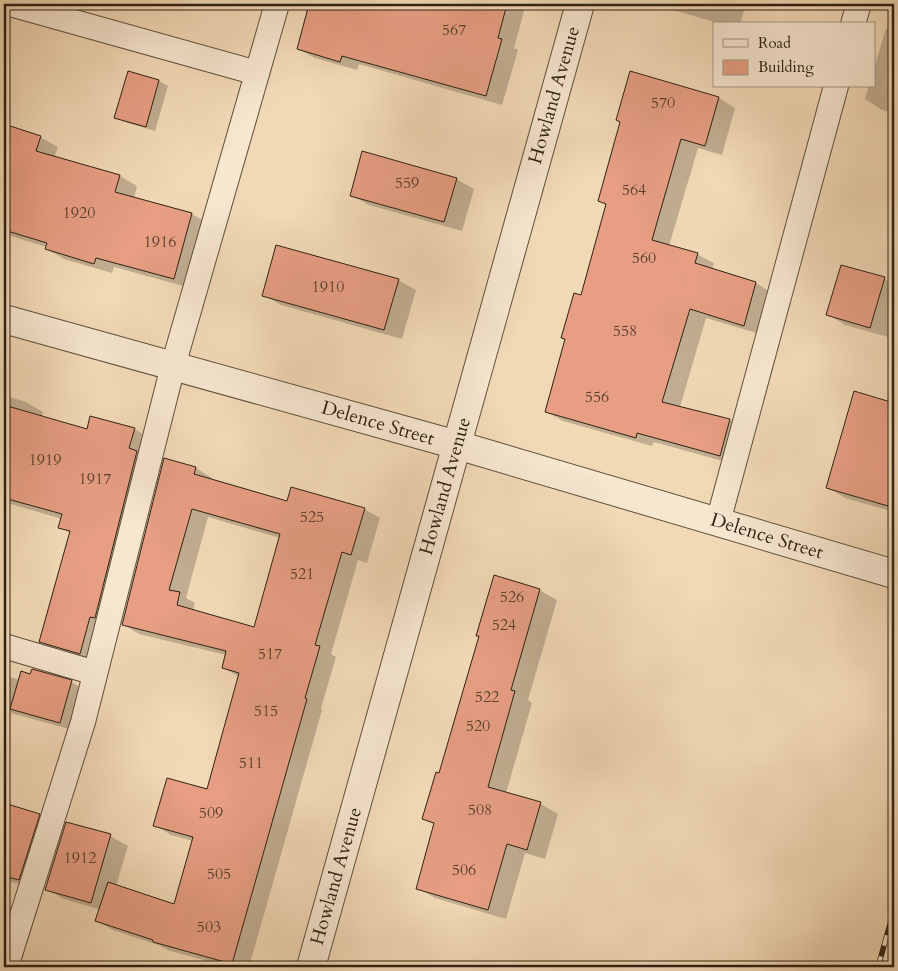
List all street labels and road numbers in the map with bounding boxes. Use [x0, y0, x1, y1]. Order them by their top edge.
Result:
street label: Howland Avenue [522, 23, 586, 167]
street label: Delence Street [318, 394, 438, 452]
street label: Howland Avenue [413, 414, 477, 558]
street label: Delence Street [708, 507, 826, 565]
street label: Howland Avenue [304, 804, 368, 948]

